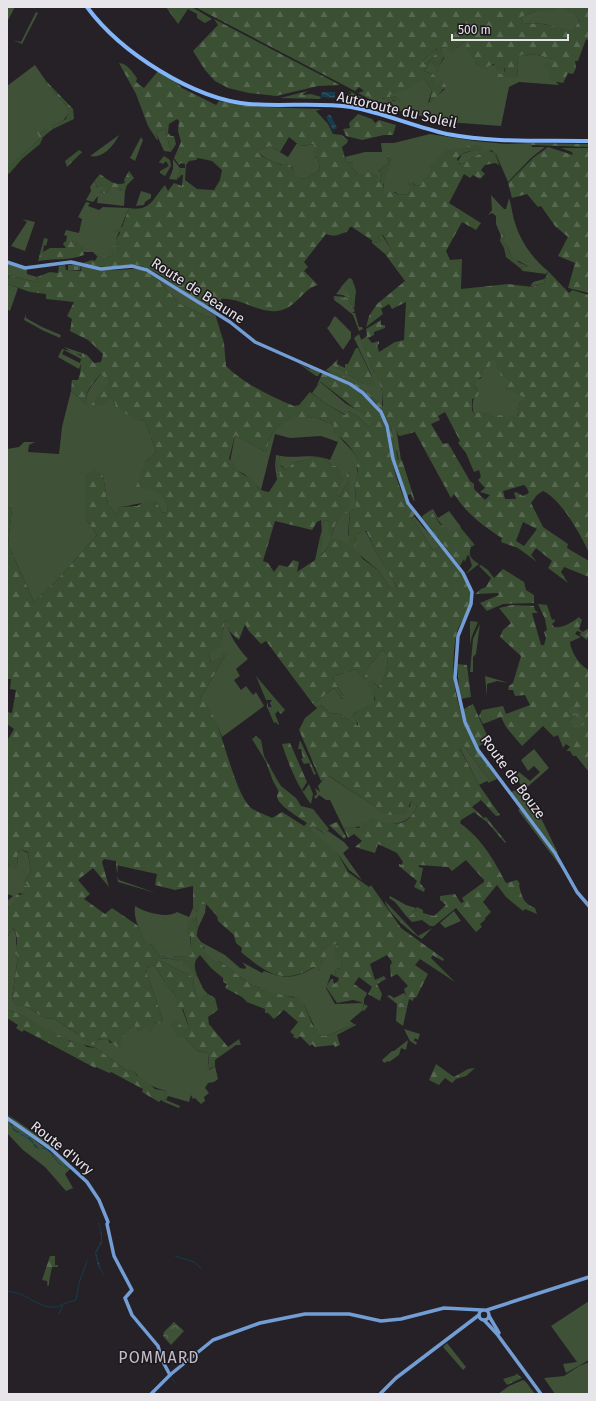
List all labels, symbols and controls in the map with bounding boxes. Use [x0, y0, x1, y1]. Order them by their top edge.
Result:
scale bar [452, 16, 568, 42]
text: 500 m [458, 23, 491, 37]
street label: Autoroute du Soleil [335, 88, 459, 132]
street label: Route de Beaune [148, 254, 248, 328]
street label: Route de Bouze [477, 732, 549, 822]
street label: Route d'Ivry [27, 1118, 97, 1178]
district label: POMMARD [118, 1348, 200, 1367]

